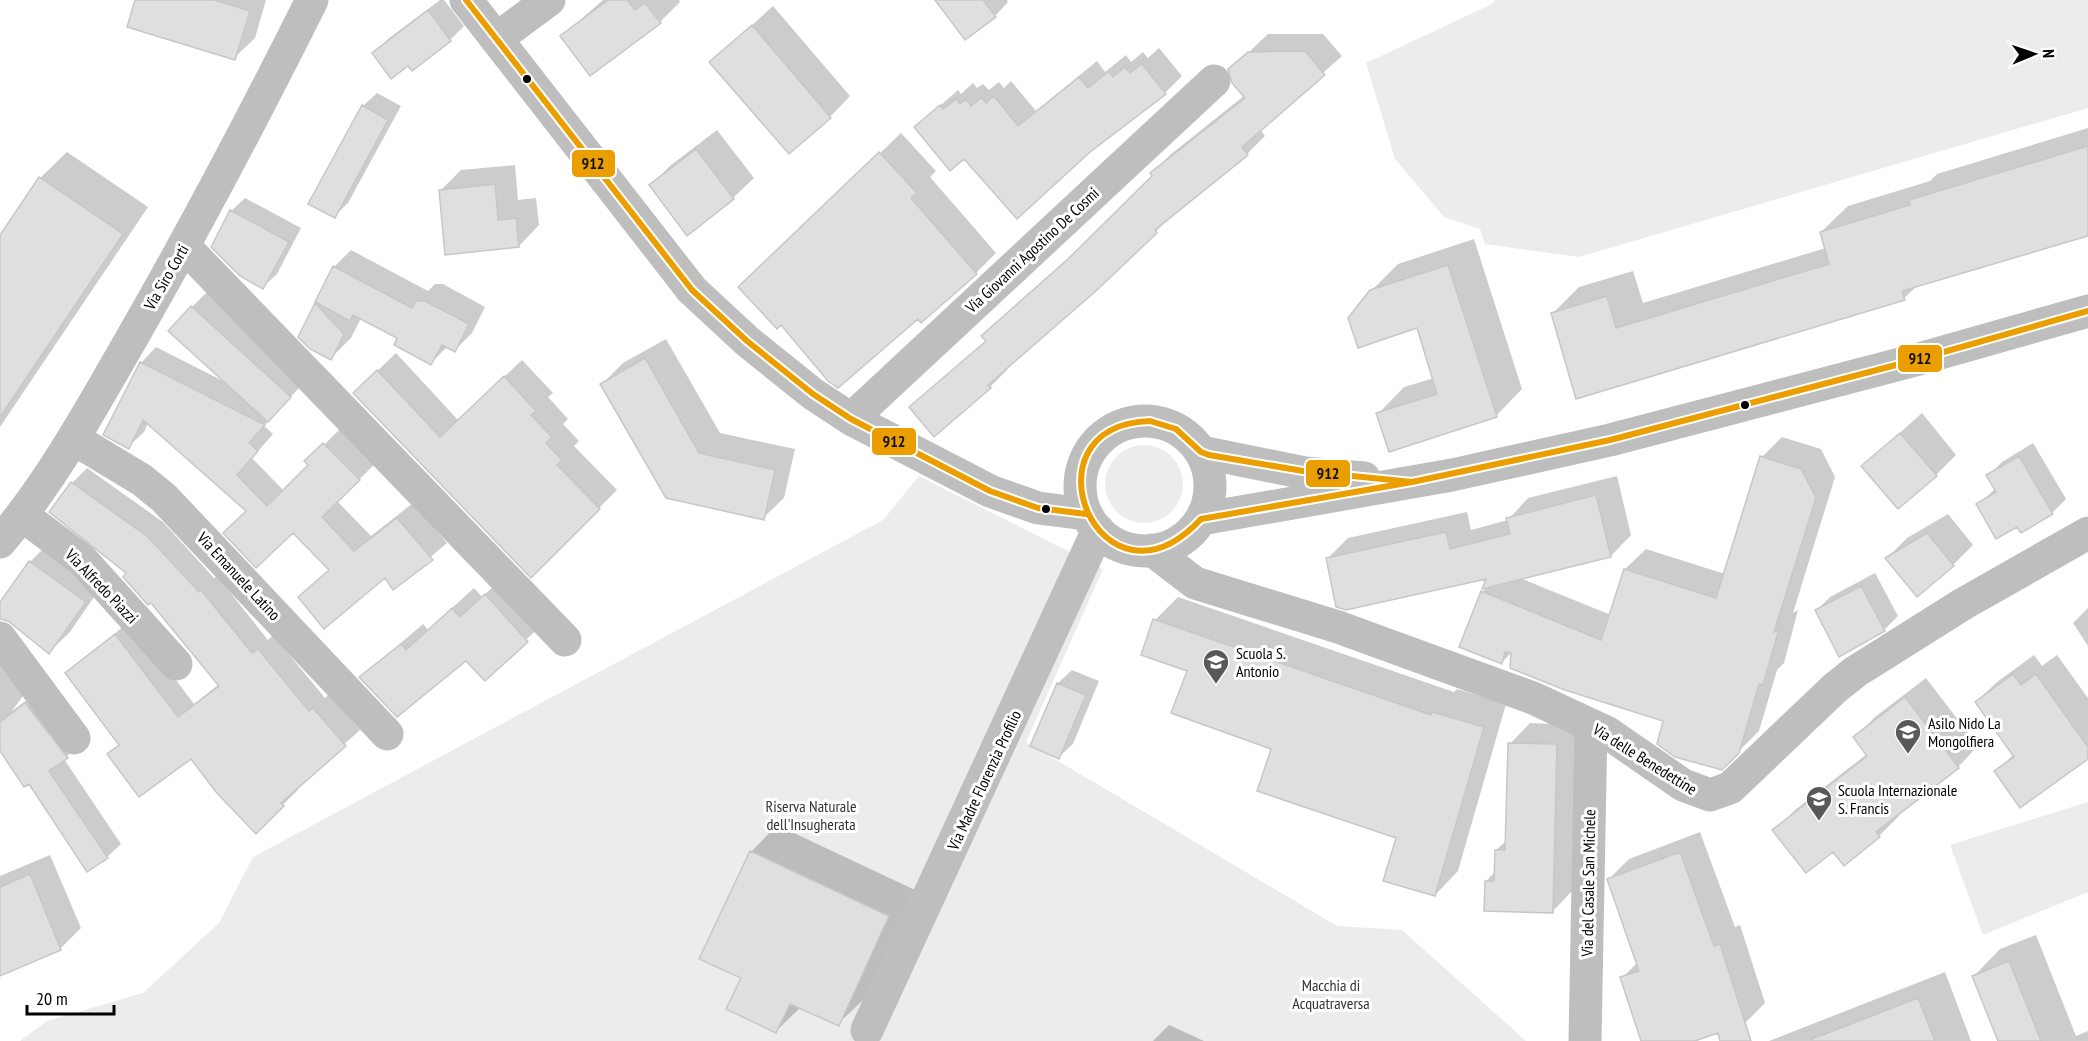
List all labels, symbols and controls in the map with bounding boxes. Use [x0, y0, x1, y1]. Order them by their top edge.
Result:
north arrow [2004, 24, 2064, 84]
text: N [2039, 49, 2059, 58]
unlabelled marker [521, 73, 533, 85]
line badge: 912 [571, 149, 616, 178]
text: 912 [582, 153, 604, 173]
street label: Via Giovanni Agostino De Cosmi [960, 183, 1103, 318]
street label: Via Siro Corti [139, 241, 193, 314]
line badge: 912 [1897, 344, 1943, 373]
text: 912 [1909, 348, 1931, 368]
unlabelled marker [1739, 399, 1751, 411]
line badge: 912 [871, 427, 917, 456]
text: 912 [883, 431, 905, 451]
line badge: 912 [1305, 459, 1351, 488]
text: 912 [1317, 463, 1339, 483]
unlabelled marker [1040, 503, 1052, 515]
street label: Via Emanuele Latino [192, 527, 285, 624]
street label: Via Alfredo Piazzi [61, 544, 143, 627]
place label: Scuola S. Antonio [1236, 643, 1286, 681]
school or university icon: Scuola S. Antonio [1201, 647, 1231, 685]
street label: Via Madre Florenzia Profilio [942, 707, 1025, 854]
place label: Asilo Nido La Mongolfiera [1928, 713, 2001, 751]
school or university icon: Asilo Nido La Mongolfiera [1893, 717, 1923, 755]
street label: Via delle Benedettine [1588, 718, 1701, 799]
place label: Scuola Internazionale S. Francis [1838, 780, 1957, 818]
school or university icon: Scuola Internazionale S. Francis [1804, 784, 1834, 822]
park label: Riserva Naturale dell'Insugherata [765, 796, 857, 834]
street label: Via del Casale San Michele [1577, 809, 1599, 958]
park label: Macchia di Acquatraversa [1292, 975, 1370, 1013]
scale bar [27, 978, 114, 1016]
text: 20 m [36, 987, 68, 1010]

